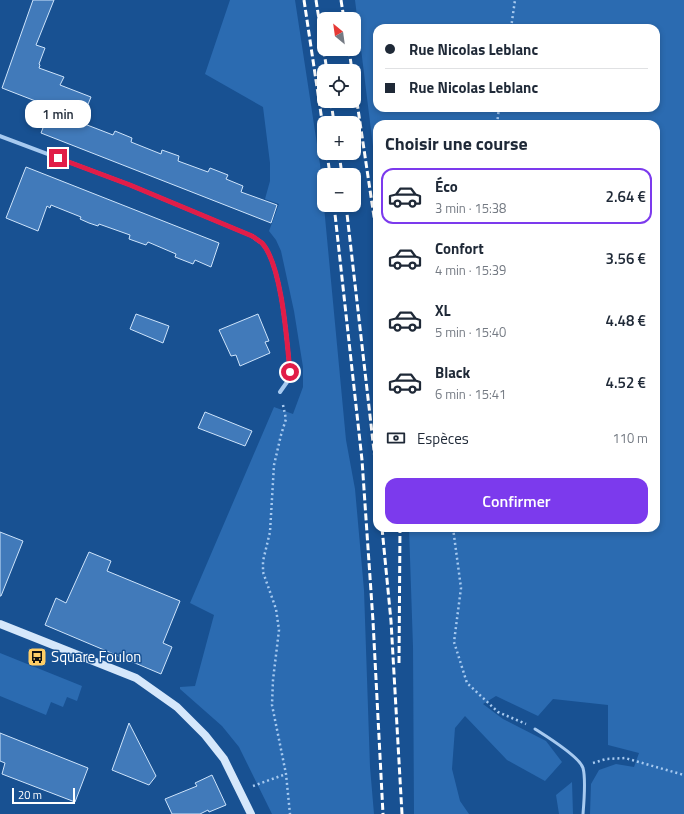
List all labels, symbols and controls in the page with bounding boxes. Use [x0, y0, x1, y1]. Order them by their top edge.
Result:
north arrow [317, 12, 361, 56]
map controls [317, 12, 361, 212]
text: Rue Nicolas Leblanc [409, 38, 538, 61]
button: locate [317, 64, 361, 108]
text: Rue Nicolas Leblanc [409, 76, 538, 99]
callout: 1 min [25, 100, 91, 128]
text: 1 min [42, 104, 74, 124]
button: + [317, 116, 361, 160]
text: Choisir une course [385, 130, 528, 157]
route end [49, 149, 67, 167]
button: − [317, 168, 361, 212]
text: Éco [435, 175, 458, 198]
icon: car [387, 178, 423, 214]
text: 2.64 € [606, 185, 646, 208]
text: 3 min · 15:38 [435, 198, 506, 218]
text: Confort [435, 237, 484, 260]
icon: car [387, 240, 423, 276]
text: 3.56 € [606, 247, 646, 270]
text: 4 min · 15:39 [435, 260, 506, 280]
text: XL [435, 299, 451, 322]
icon: car [387, 302, 423, 338]
text: 4.48 € [606, 309, 646, 332]
text: 5 min · 15:40 [435, 322, 506, 342]
text: Black [435, 361, 470, 384]
route start [281, 363, 299, 381]
icon: car [387, 364, 423, 400]
text: 4.52 € [606, 371, 646, 394]
text: 6 min · 15:41 [435, 384, 506, 404]
icon: cash [385, 427, 407, 449]
text: Espèces [417, 427, 469, 450]
text: 110 m [612, 428, 648, 448]
button: Confirmer [385, 478, 648, 524]
place label: Square Foulon [51, 645, 141, 668]
bus stop icon: Square Foulon [26, 646, 48, 668]
scale bar [12, 786, 75, 805]
text: 20 m [18, 787, 42, 803]

